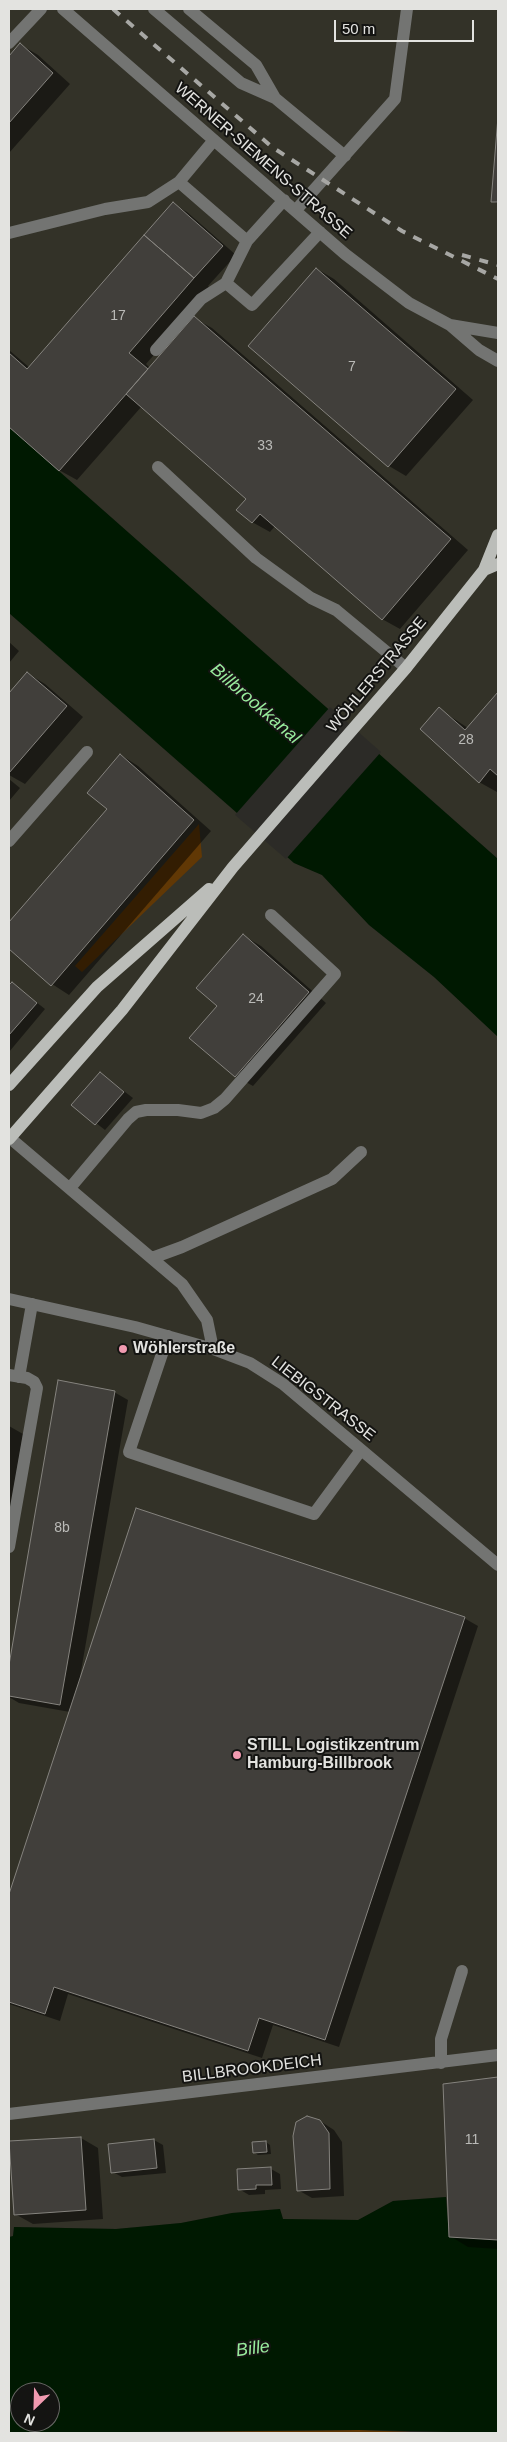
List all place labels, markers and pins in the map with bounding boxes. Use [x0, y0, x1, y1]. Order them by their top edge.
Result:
place label: Wöhlerstraße [133, 1339, 235, 1359]
marker: Wöhlerstraße [117, 1343, 129, 1355]
place label: STILL Logistikzentrum Hamburg-Billbrook [247, 1736, 419, 1774]
marker: STILL Logistikzentrum Hamburg-Billbrook [231, 1749, 243, 1761]

